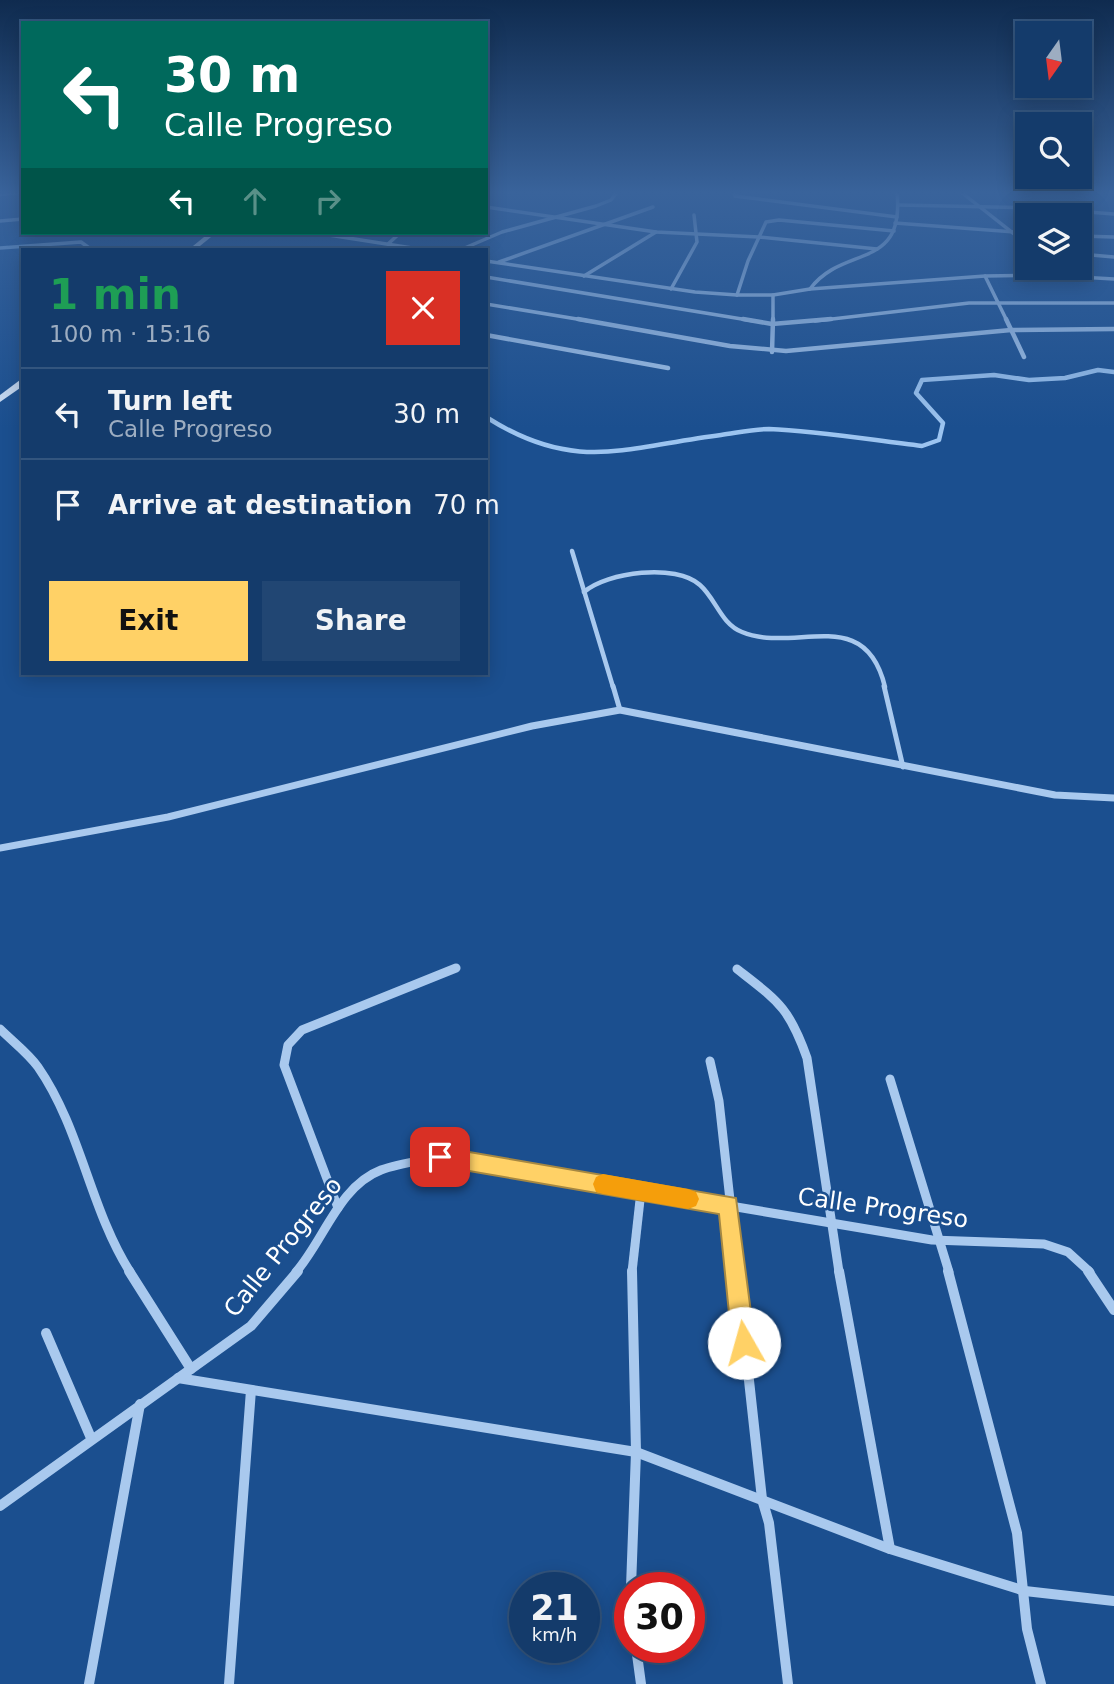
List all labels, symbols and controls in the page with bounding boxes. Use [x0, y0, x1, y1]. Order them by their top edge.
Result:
north arrow [1015, 21, 1092, 98]
map controls [1015, 21, 1092, 280]
text: 30 m [164, 47, 300, 104]
icon: left [49, 49, 140, 140]
text: Calle Progreso [164, 106, 393, 144]
button: search [1015, 112, 1092, 189]
icon: left [163, 182, 201, 220]
icon: ahead [236, 182, 274, 220]
icon: right [309, 182, 347, 220]
button: layers [1015, 203, 1092, 280]
text: 1 min [49, 270, 181, 319]
button: close [386, 271, 460, 345]
text: 100 m · 15:16 [49, 321, 211, 347]
text: Turn left [108, 386, 232, 416]
icon: left [49, 395, 87, 433]
text: 30 m [393, 399, 460, 429]
text: Calle Progreso [108, 416, 273, 442]
icon: arrive [49, 486, 87, 524]
text: Arrive at destination [108, 490, 412, 520]
text: 70 m [433, 490, 500, 520]
button: Exit [49, 581, 248, 661]
button: Share [262, 581, 460, 661]
pin [410, 1127, 470, 1187]
icon: arrive [421, 1138, 459, 1176]
street label: Calle Progreso [218, 1171, 348, 1323]
street label: Calle Progreso [796, 1182, 970, 1234]
position arrow [707, 1306, 781, 1380]
speed limit sign: 30 [614, 1572, 705, 1663]
text: 21 [530, 1588, 579, 1628]
text: km/h [532, 1624, 577, 1645]

